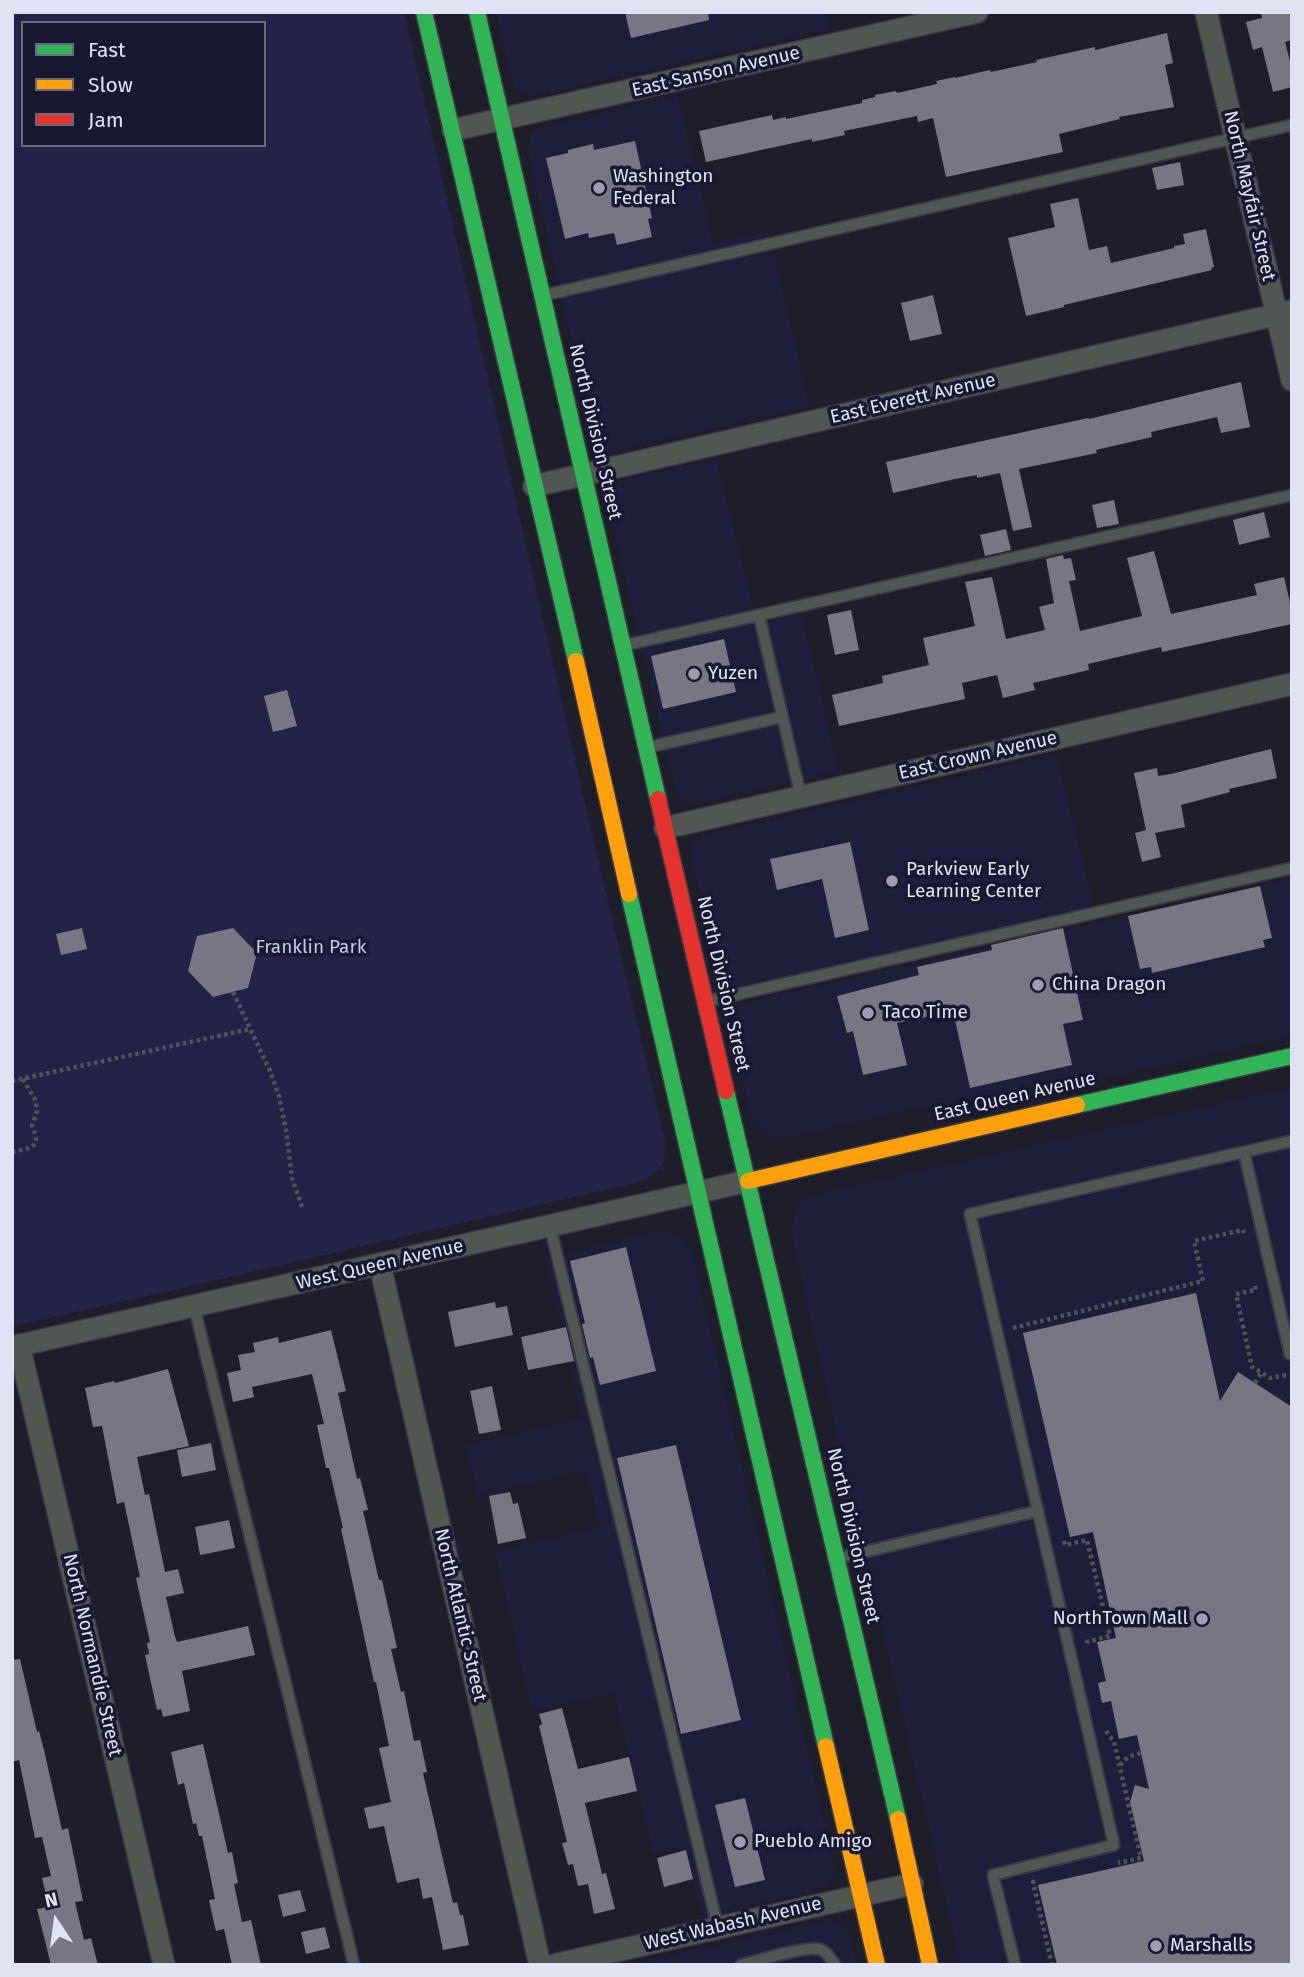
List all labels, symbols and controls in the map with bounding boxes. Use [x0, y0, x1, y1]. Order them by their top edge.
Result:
legend [21, 21, 266, 147]
text: Fast [88, 37, 126, 63]
street label: East Sanson Avenue [630, 42, 802, 102]
text: Slow [88, 72, 133, 98]
text: Jam [88, 107, 124, 133]
street label: North Mayfair Street [1218, 109, 1280, 283]
place label: Washington Federal [613, 166, 713, 210]
marker: Washington Federal [591, 180, 607, 196]
street label: North Division Street [564, 342, 626, 522]
street label: East Everett Avenue [828, 369, 998, 429]
place label: Yuzen [708, 663, 758, 685]
marker: Yuzen [686, 666, 702, 682]
street label: East Crown Avenue [897, 727, 1059, 785]
place label: Parkview Early Learning Center [906, 859, 1041, 903]
marker: Parkview Early Learning Center [884, 873, 900, 889]
street label: North Division Street [692, 894, 754, 1074]
park label: Franklin Park [255, 937, 367, 959]
place label: China Dragon [1052, 974, 1166, 996]
marker: China Dragon [1030, 977, 1046, 993]
place label: Taco Time [882, 1002, 968, 1024]
marker: Taco Time [860, 1005, 876, 1021]
street label: East Queen Avenue [932, 1067, 1098, 1127]
street label: West Queen Avenue [294, 1235, 466, 1295]
street label: North Division Street [822, 1446, 884, 1626]
street label: North Atlantic Street [429, 1526, 491, 1704]
street label: North Normandie Street [58, 1551, 126, 1759]
place label: NorthTown Mall [1053, 1608, 1188, 1630]
marker: NorthTown Mall [1194, 1611, 1210, 1627]
place label: Pueblo Amigo [754, 1831, 872, 1853]
marker: Pueblo Amigo [732, 1834, 748, 1850]
north arrow [21, 1886, 91, 1956]
text: N [42, 1887, 60, 1913]
street label: West Wabash Avenue [642, 1892, 824, 1956]
place label: Marshalls [1170, 1935, 1252, 1957]
marker: Marshalls [1148, 1938, 1164, 1954]

